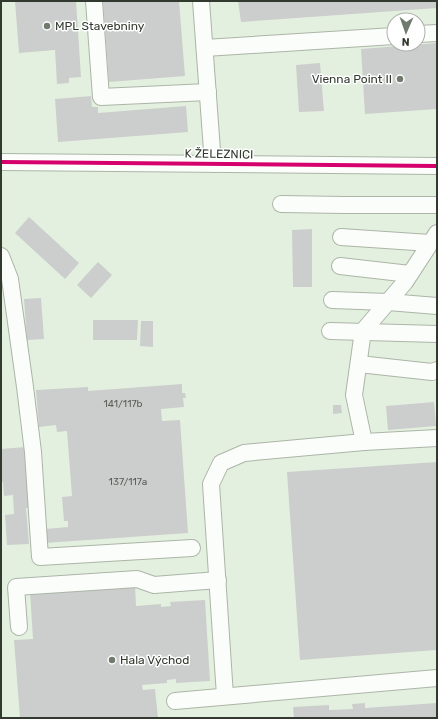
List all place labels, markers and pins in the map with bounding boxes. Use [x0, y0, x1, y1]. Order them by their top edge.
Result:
place label: MPL Stavebniny [55, 19, 145, 33]
marker: MPL Stavebniny [42, 21, 52, 31]
place label: Vienna Point II [312, 72, 392, 86]
marker: Vienna Point II [395, 74, 405, 84]
place label: Hala Východ [120, 653, 189, 667]
marker: Hala Východ [107, 655, 117, 665]

